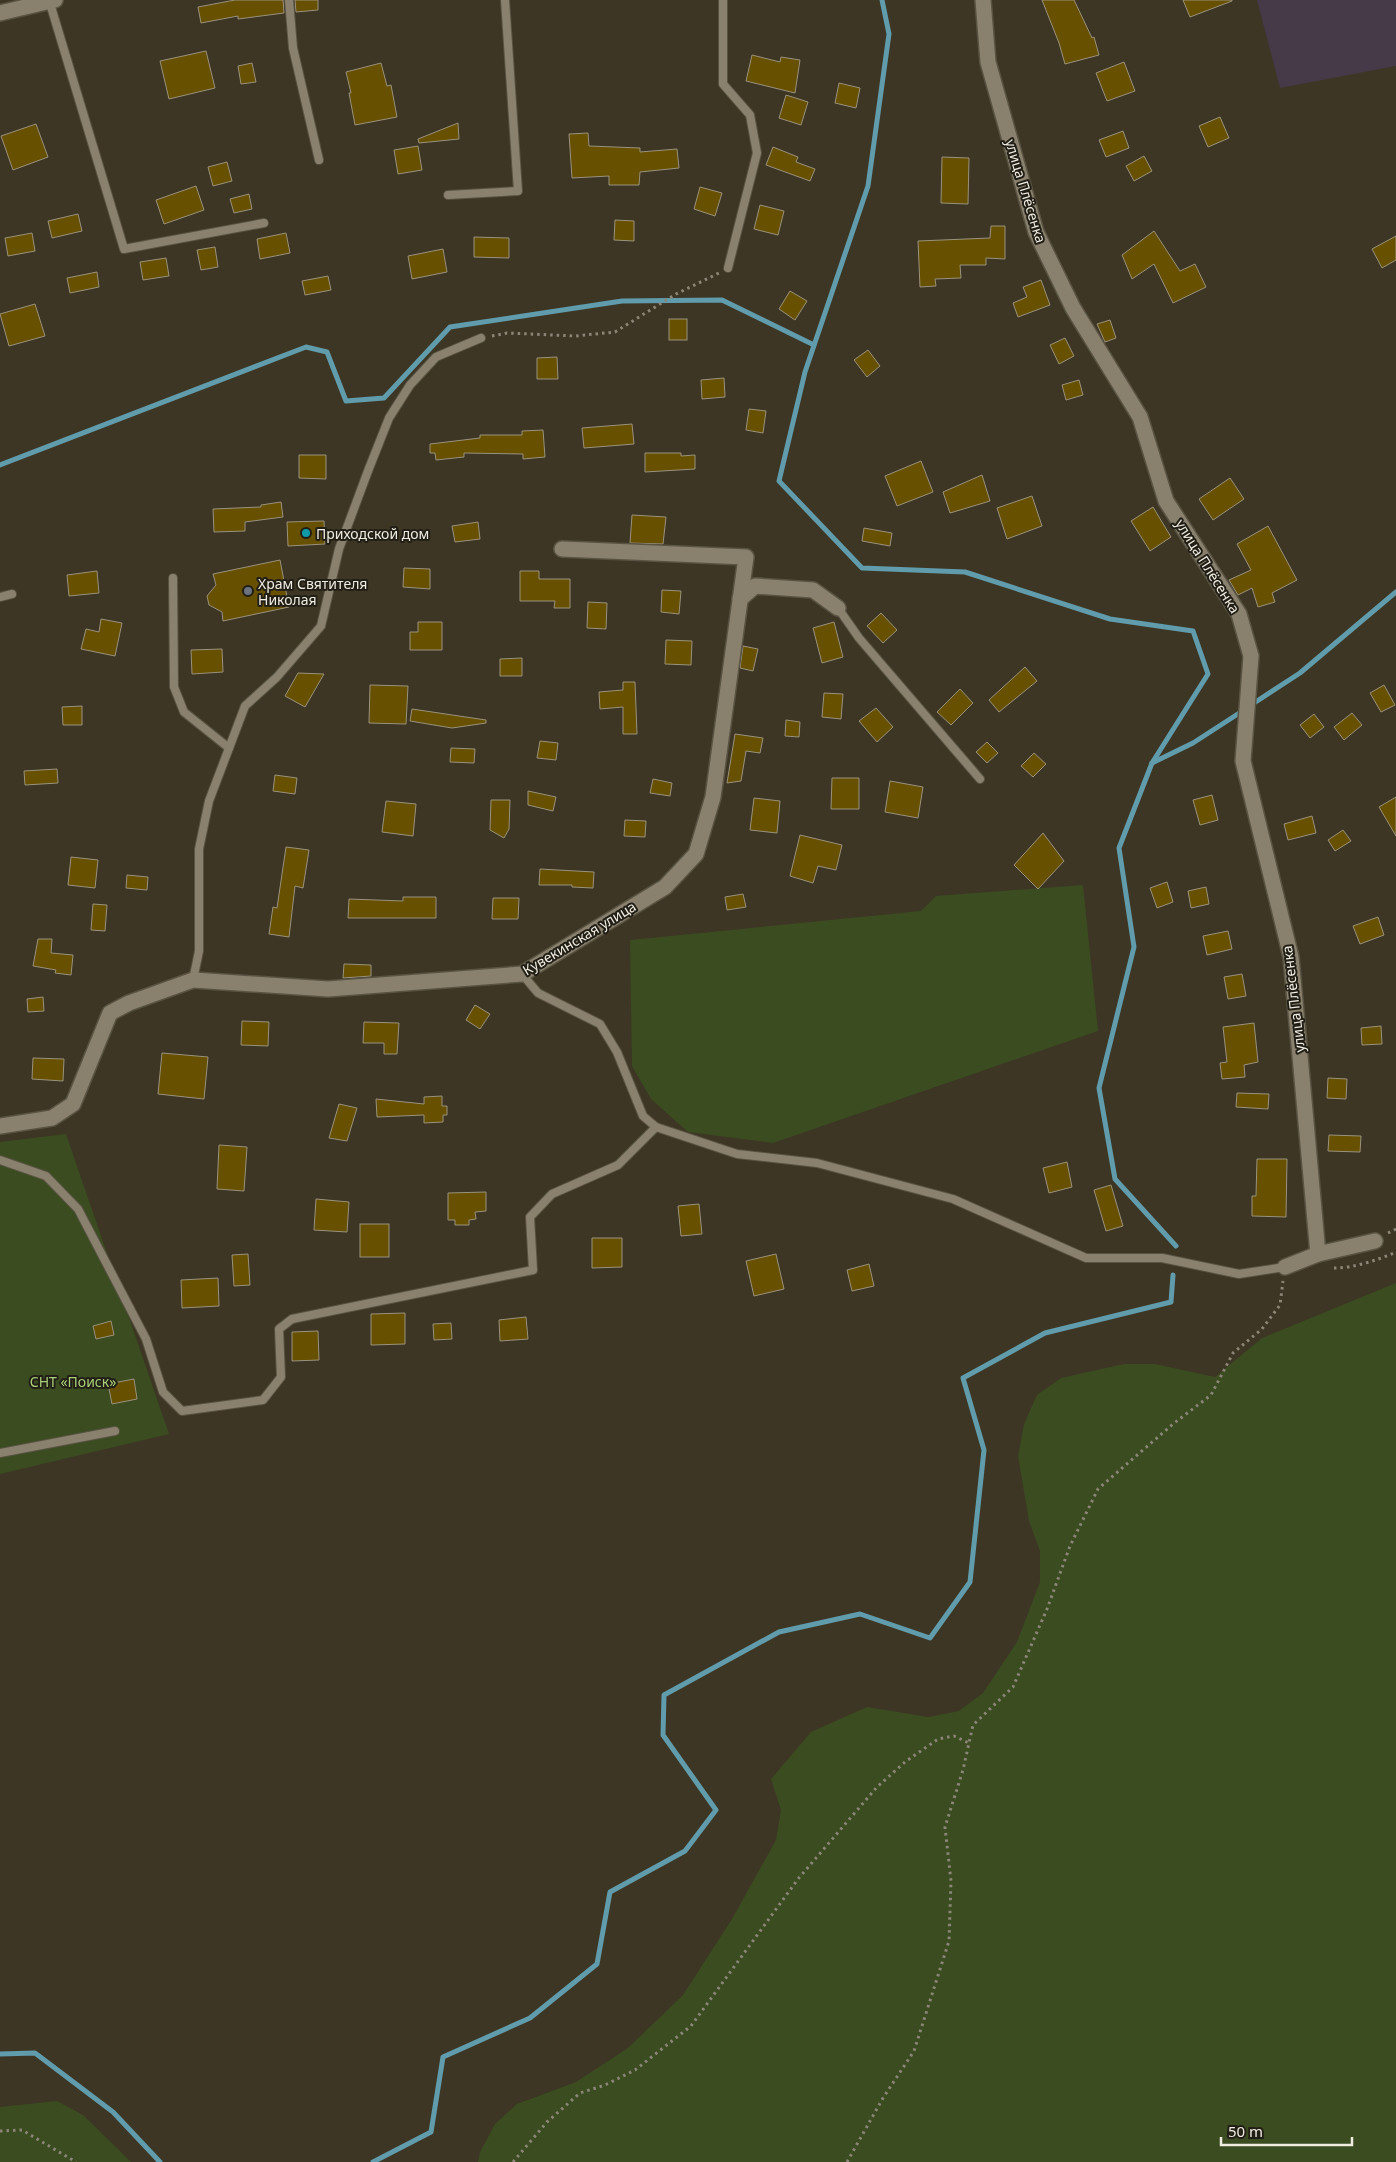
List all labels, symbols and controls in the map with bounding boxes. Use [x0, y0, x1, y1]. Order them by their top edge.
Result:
street label: улица Плёсенка [1001, 137, 1051, 245]
street label: улица Плёсенка [1171, 515, 1245, 617]
place label: Приходской дом [316, 524, 429, 543]
marker: Приходской дом [300, 527, 312, 539]
place label: Храм Святителя Николая [258, 574, 367, 609]
marker: Храм Святителя Николая [242, 585, 254, 597]
street label: Кувекинская улица [519, 897, 639, 979]
street label: улица Плёсенка [1277, 944, 1309, 1054]
park label: СНТ «Поиск» [30, 1372, 116, 1391]
scale bar [1221, 2114, 1352, 2146]
text: 50 m [1228, 2121, 1263, 2141]

